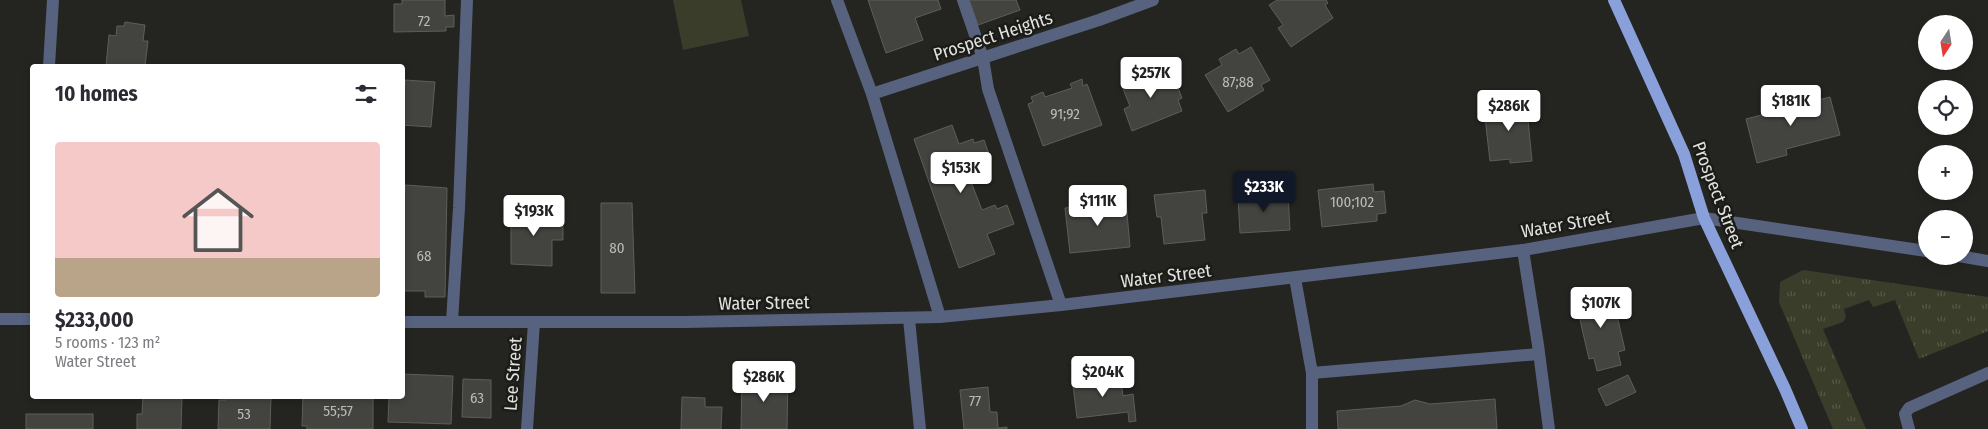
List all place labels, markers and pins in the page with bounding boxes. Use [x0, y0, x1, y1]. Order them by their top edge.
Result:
pin: $257K [1116, 56, 1186, 99]
pin: $181K [1756, 84, 1826, 127]
pin: $286K [1474, 90, 1544, 132]
pin: $153K [926, 152, 996, 194]
pin: $233K [1229, 170, 1299, 213]
pin: $111K [1063, 184, 1133, 227]
pin: $193K [499, 194, 569, 237]
pin: $107K [1566, 286, 1636, 329]
pin: $204K [1068, 356, 1138, 398]
pin: $286K [729, 360, 799, 403]

